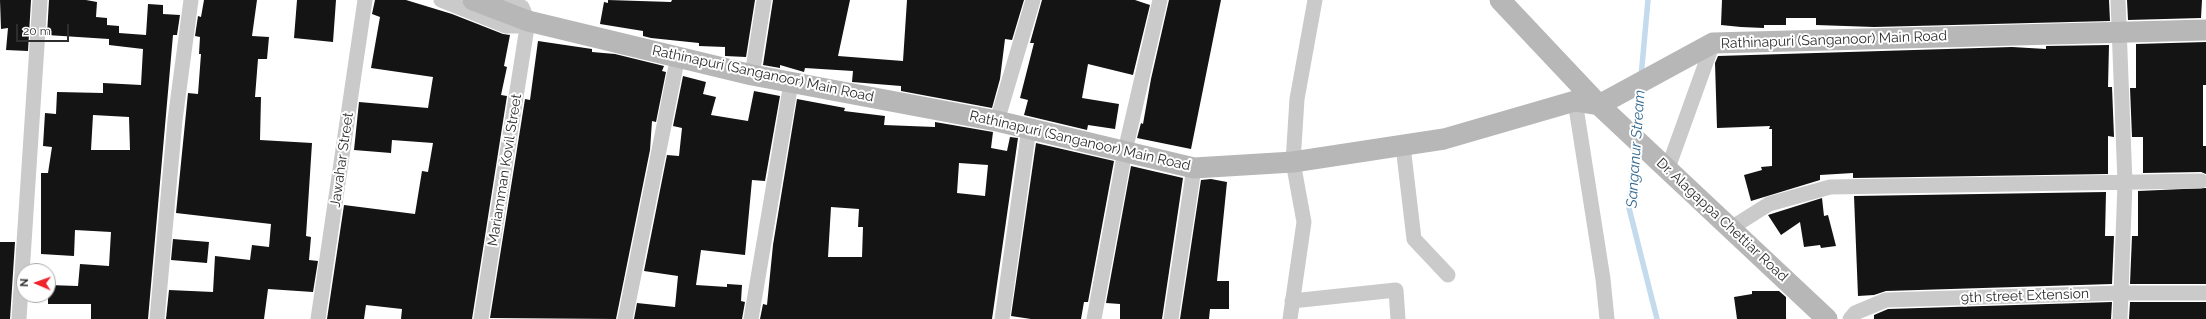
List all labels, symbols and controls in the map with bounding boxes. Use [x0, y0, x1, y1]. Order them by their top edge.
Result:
scale bar [18, 16, 71, 42]
text: 20 m [23, 24, 51, 38]
street label: Rathinapuri (Sanganoor) Main Road [1721, 28, 1947, 52]
street label: Rathinapuri (Sanganoor) Main Road [651, 42, 875, 106]
water label: Sanganur Stream [1623, 89, 1649, 209]
street label: Mariamman Kovil Street [485, 93, 525, 247]
street label: Rathinapuri (Sanganoor) Main Road [968, 107, 1192, 175]
street label: Jawahar Street [327, 111, 357, 209]
street label: Dr. Alagappa Chettiar Road [1653, 155, 1791, 285]
north arrow [16, 263, 56, 303]
text: N [18, 278, 31, 287]
street label: 9th street Extension [1961, 285, 2089, 307]

